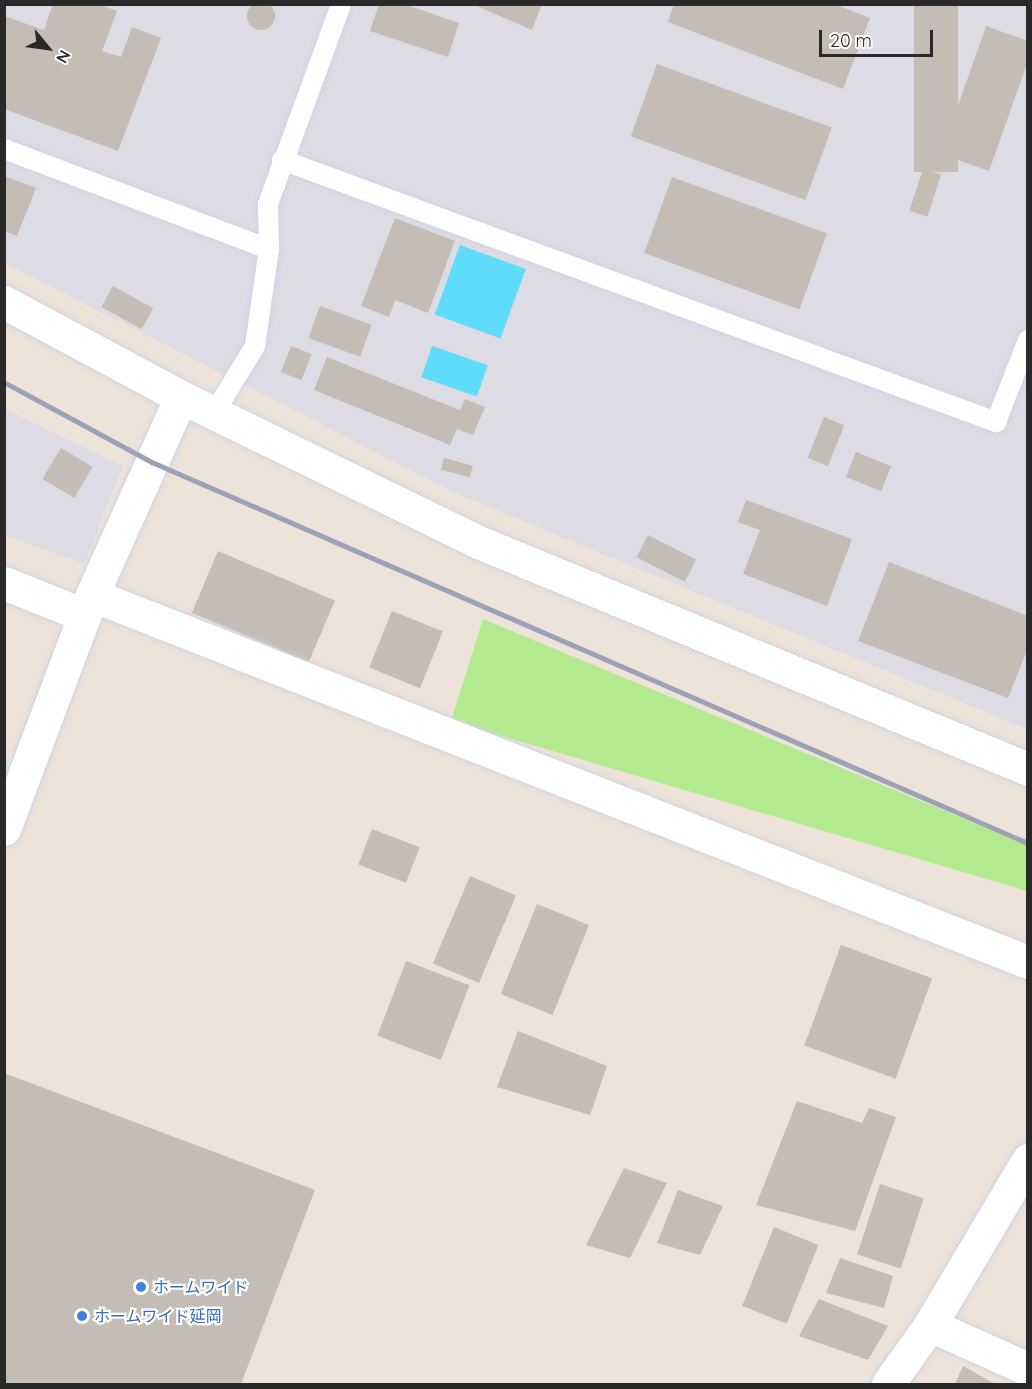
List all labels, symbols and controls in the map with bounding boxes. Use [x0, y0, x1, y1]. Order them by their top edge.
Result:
north arrow [18, 18, 78, 78]
scale bar [822, 18, 936, 56]
text: 20 m [830, 29, 872, 52]
text: N [52, 47, 75, 67]
place label: ホームワイド [153, 1277, 249, 1297]
marker: ホームワイド [134, 1280, 148, 1294]
place label: ホームワイド延岡 [94, 1306, 222, 1326]
marker: ホームワイド延岡 [75, 1309, 89, 1323]

